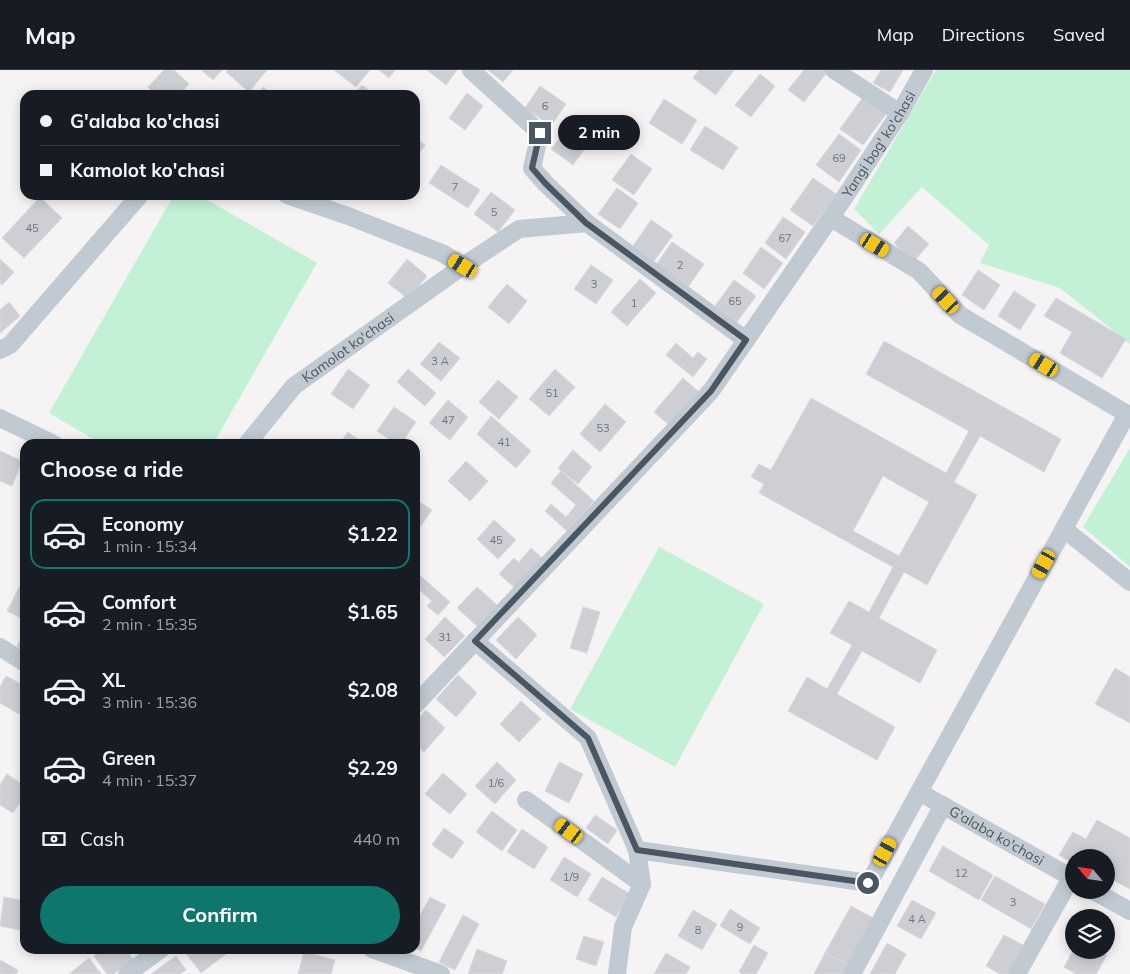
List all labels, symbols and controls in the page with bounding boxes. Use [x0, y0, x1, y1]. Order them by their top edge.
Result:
text: Map [25, 20, 76, 50]
text: Map [877, 23, 914, 46]
text: Directions [942, 23, 1025, 46]
text: Saved [1053, 23, 1105, 46]
street label: Yangi bog' ko'chasi [837, 88, 919, 202]
house number: 6 [542, 99, 549, 113]
text: G'alaba ko'chasi [70, 109, 219, 133]
callout: 2 min [558, 116, 640, 150]
route end [529, 122, 551, 144]
text: 2 min [578, 122, 620, 142]
house number: 69 [832, 151, 846, 165]
text: Kamolot ko'chasi [70, 158, 225, 182]
house number: 7 [452, 180, 458, 194]
house number: 5 [491, 205, 498, 219]
house number: 45 [25, 221, 39, 235]
house number: 67 [778, 231, 792, 245]
car [858, 231, 891, 259]
car [446, 252, 479, 280]
house number: 2 [677, 258, 684, 272]
house number: 3 [591, 277, 597, 291]
car [930, 284, 961, 316]
house number: 65 [728, 294, 742, 308]
house number: 1 [631, 296, 637, 310]
street label: Kamolot ko'chasi [298, 309, 398, 387]
car [1027, 351, 1060, 379]
house number: 3 А [431, 354, 449, 368]
house number: 51 [545, 386, 559, 400]
house number: 47 [441, 413, 455, 427]
house number: 53 [596, 421, 610, 435]
house number: 41 [497, 435, 511, 449]
text: Choose a ride [40, 455, 183, 483]
icon: car [42, 512, 87, 557]
text: Economy [102, 512, 184, 536]
text: $1.22 [348, 522, 398, 546]
house number: 45 [489, 533, 503, 547]
text: 1 min · 15:34 [102, 536, 197, 556]
car [1030, 547, 1057, 581]
icon: car [42, 590, 87, 635]
text: Comfort [102, 590, 176, 614]
text: $1.65 [348, 600, 398, 624]
text: 2 min · 15:35 [102, 614, 197, 634]
house number: 31 [438, 630, 452, 644]
icon: car [42, 668, 87, 713]
text: XL [102, 668, 125, 692]
text: $2.08 [348, 678, 398, 702]
text: 3 min · 15:36 [102, 692, 197, 712]
icon: car [42, 746, 87, 791]
text: Green [102, 746, 156, 770]
text: $2.29 [348, 756, 398, 780]
text: 4 min · 15:37 [102, 770, 197, 790]
house number: 1/6 [488, 776, 505, 790]
street label: G'alaba ko'chasi [946, 802, 1047, 869]
car [552, 816, 585, 846]
icon: cash [40, 825, 68, 853]
text: Cash [80, 827, 125, 851]
text: 440 m [353, 829, 400, 849]
car [871, 835, 898, 869]
north arrow [1065, 849, 1115, 899]
map controls [1065, 849, 1115, 959]
house number: 12 [954, 866, 968, 880]
house number: 1/9 [563, 870, 579, 884]
route start [857, 872, 879, 894]
button: Confirm [40, 886, 400, 944]
house number: 3 [1010, 895, 1016, 909]
button: layers [1065, 909, 1115, 959]
house number: 4 А [908, 912, 926, 926]
house number: 9 [737, 920, 743, 934]
house number: 8 [695, 923, 702, 937]

